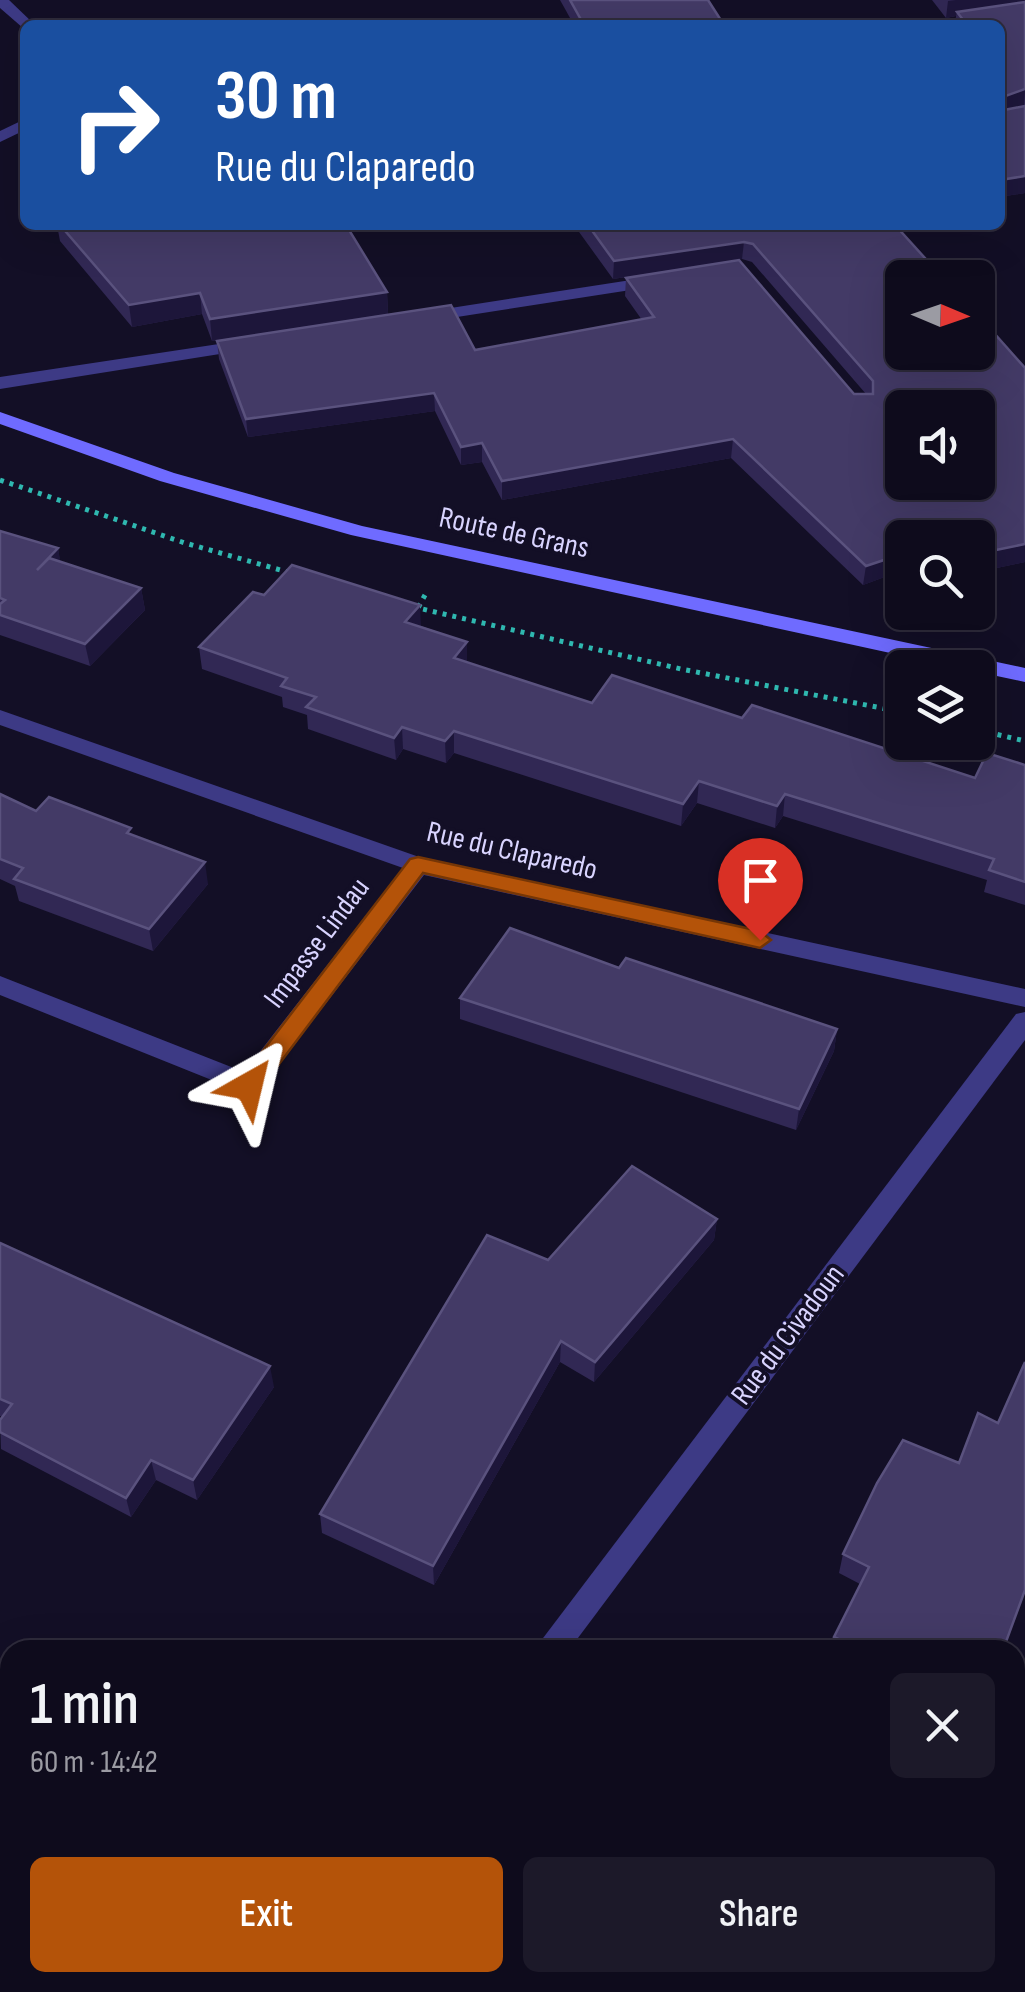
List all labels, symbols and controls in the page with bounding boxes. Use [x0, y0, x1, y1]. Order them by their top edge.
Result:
text: 30 m [215, 55, 337, 139]
icon: right [50, 60, 180, 190]
text: Rue du Claparedo [215, 140, 476, 195]
north arrow [885, 260, 995, 370]
map controls [885, 260, 995, 760]
button: sound [885, 390, 995, 500]
street label: Route de Grans [436, 500, 592, 566]
button: search [885, 520, 995, 630]
button: layers [885, 650, 995, 760]
street label: Rue du Claparedo [423, 814, 601, 888]
pin [718, 838, 803, 941]
icon: arrive [733, 853, 788, 908]
street label: Impasse Lindau [256, 871, 378, 1015]
position arrow [197, 1034, 301, 1138]
street label: Rue du Civadoun [724, 1258, 852, 1412]
text: 1 min [30, 1669, 139, 1741]
button: close [890, 1673, 995, 1778]
text: 60 m · 14:42 [30, 1743, 158, 1782]
button: Exit [30, 1857, 503, 1972]
button: Share [523, 1857, 995, 1972]

